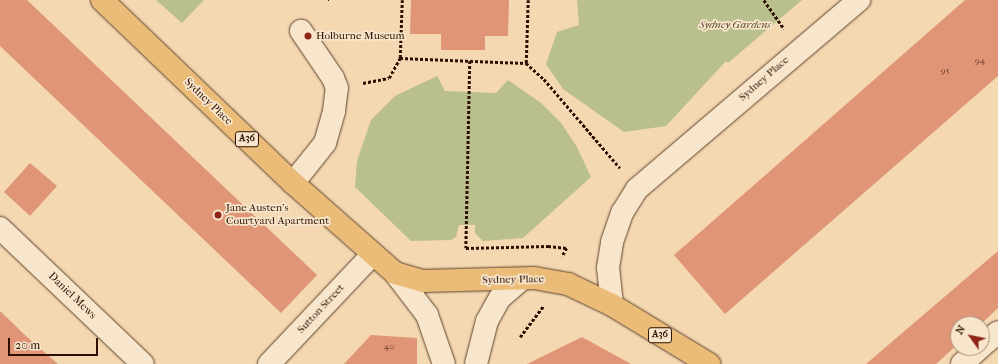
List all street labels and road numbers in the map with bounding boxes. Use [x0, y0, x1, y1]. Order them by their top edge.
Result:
street label: Sydney Place [736, 54, 792, 104]
street label: Sydney Place [181, 76, 235, 128]
road number: A36 [234, 131, 260, 147]
street label: Daniel Mews [45, 270, 99, 322]
street label: Sydney Place [482, 273, 544, 287]
street label: Sutton Street [295, 281, 347, 337]
road number: A36 [647, 327, 673, 343]

